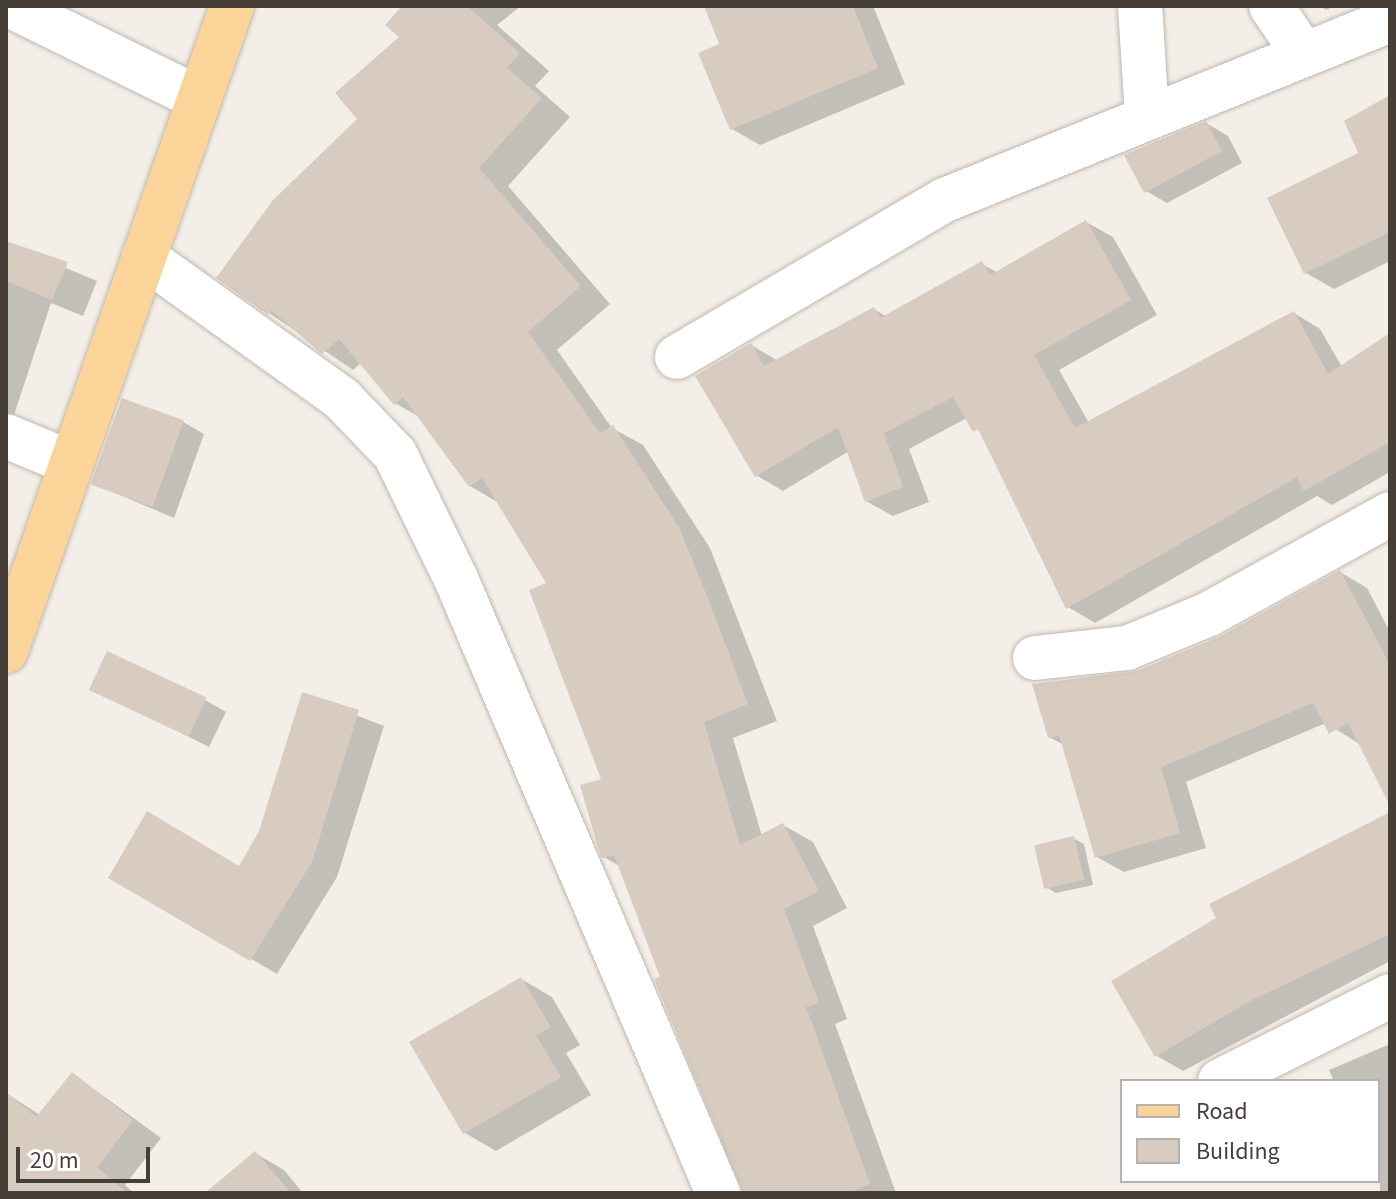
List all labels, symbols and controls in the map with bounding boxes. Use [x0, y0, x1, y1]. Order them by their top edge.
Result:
legend [1120, 1079, 1380, 1183]
text: Road [1196, 1094, 1248, 1129]
scale bar [20, 1131, 154, 1181]
text: Building [1196, 1134, 1280, 1169]
text: 20 m [30, 1143, 79, 1178]

